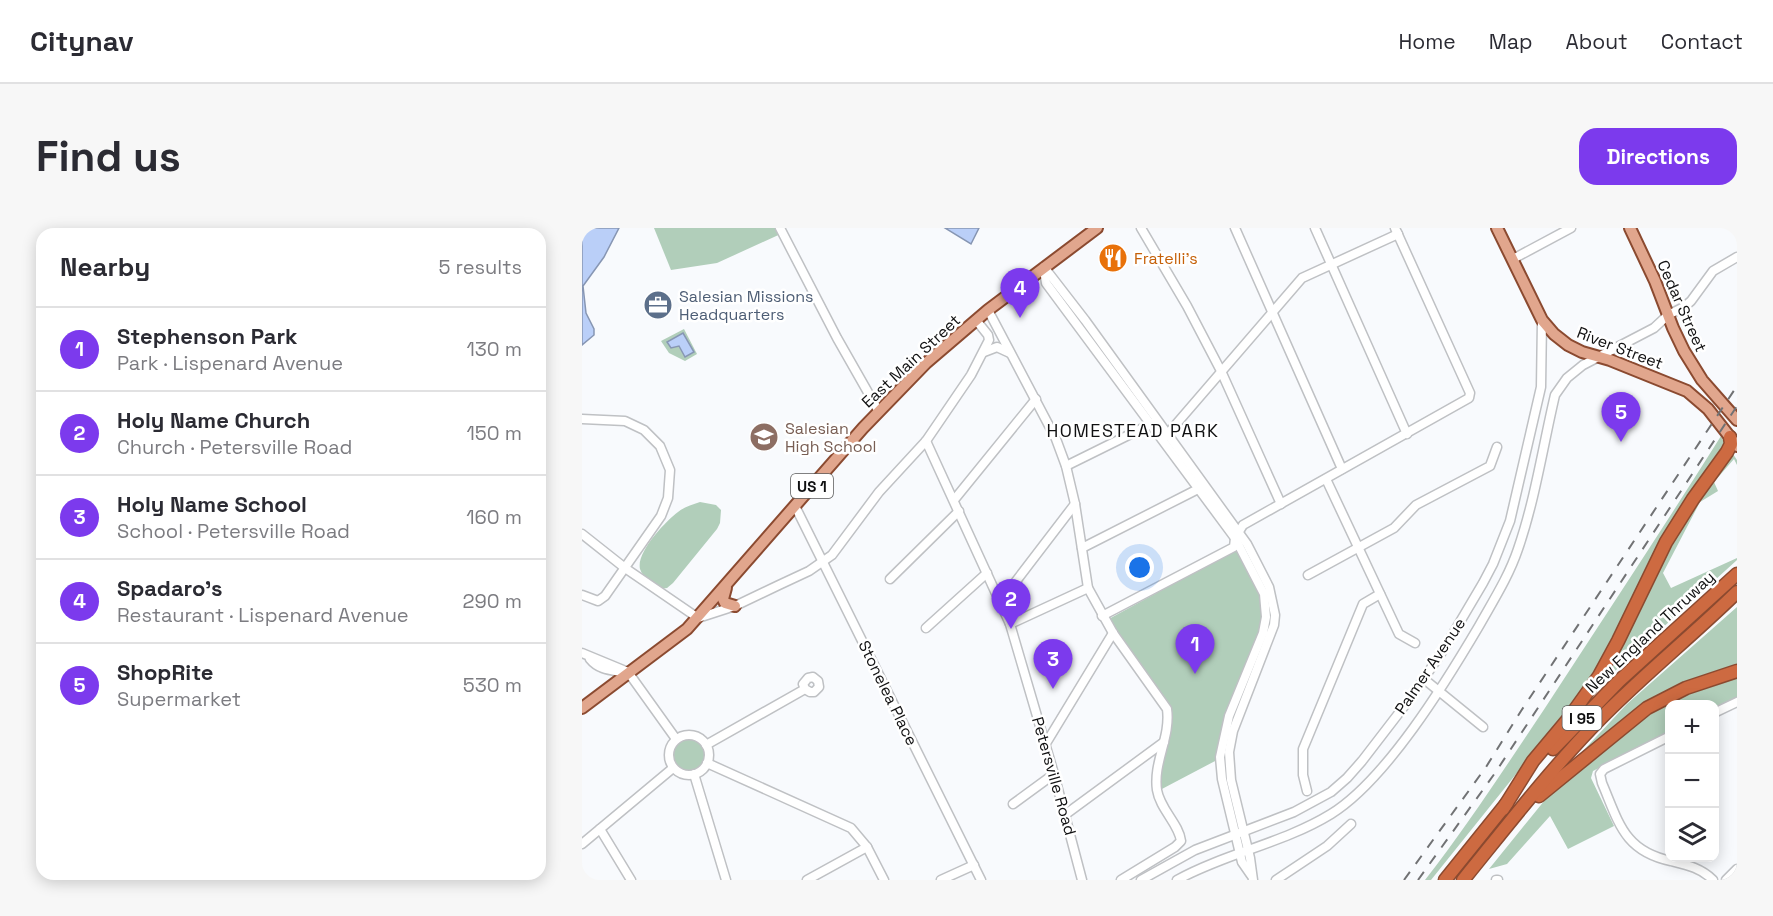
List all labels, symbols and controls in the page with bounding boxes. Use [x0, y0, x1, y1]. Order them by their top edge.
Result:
text: Citynav [30, 23, 134, 59]
text: Home [1398, 28, 1456, 55]
text: Map [1489, 28, 1533, 55]
text: About [1566, 28, 1628, 55]
text: Contact [1661, 28, 1743, 55]
button: Directions [1579, 128, 1737, 185]
text: Find us [36, 130, 181, 183]
restaurant icon: Fratelli's [1097, 242, 1129, 274]
place label: Fratelli's [1134, 248, 1198, 269]
text: Nearby [60, 250, 150, 284]
text: 5 results [438, 254, 522, 280]
street label: Cedar Street [1652, 257, 1712, 355]
pin: 4 [1000, 268, 1040, 318]
place label: Salesian Missions Headquarters [679, 286, 814, 325]
office icon: Salesian Missions Headquarters [642, 289, 674, 321]
street label: East Main Street [857, 310, 965, 412]
text: Stephenson Park [117, 322, 298, 350]
street label: River Street [1574, 322, 1666, 374]
text: 1 [75, 336, 84, 362]
text: 130 m [466, 336, 522, 362]
text: Park · Lispenard Avenue [117, 350, 343, 376]
pin: 5 [1602, 392, 1640, 442]
text: Holy Name Church [117, 406, 310, 434]
place label: Salesian High School [785, 418, 876, 457]
district label: HOMESTEAD PARK [1046, 419, 1220, 442]
text: 2 [74, 420, 85, 446]
text: 150 m [467, 420, 522, 446]
school or university icon: Salesian High School [748, 421, 780, 453]
text: Church · Petersville Road [117, 434, 352, 460]
road number: US 1 [791, 474, 833, 498]
text: Holy Name School [117, 490, 307, 518]
text: 3 [73, 504, 86, 530]
text: 160 m [466, 504, 522, 530]
text: School · Petersville Road [117, 518, 350, 544]
your location [1125, 553, 1154, 582]
street label: New England Thruway [1581, 567, 1719, 697]
text: Spadaro's [117, 574, 223, 602]
pin: 2 [992, 580, 1030, 629]
text: 4 [73, 588, 86, 614]
text: 290 m [463, 588, 522, 614]
text: Restaurant · Lispenard Avenue [117, 602, 409, 628]
street label: Palmer Avenue [1390, 614, 1470, 718]
pin: 1 [1176, 624, 1214, 674]
street label: Stonelea Place [854, 637, 922, 749]
pin: 3 [1034, 640, 1072, 689]
text: ShopRite [117, 658, 213, 686]
text: 5 [74, 672, 86, 698]
text: 530 m [463, 672, 522, 698]
text: Supermarket [117, 686, 241, 712]
map controls [1665, 700, 1719, 862]
button: + [1665, 700, 1719, 754]
road number: I 95 [1562, 706, 1602, 730]
street label: Petersville Road [1027, 714, 1081, 838]
button: − [1665, 754, 1719, 808]
button: layers [1665, 808, 1719, 862]

